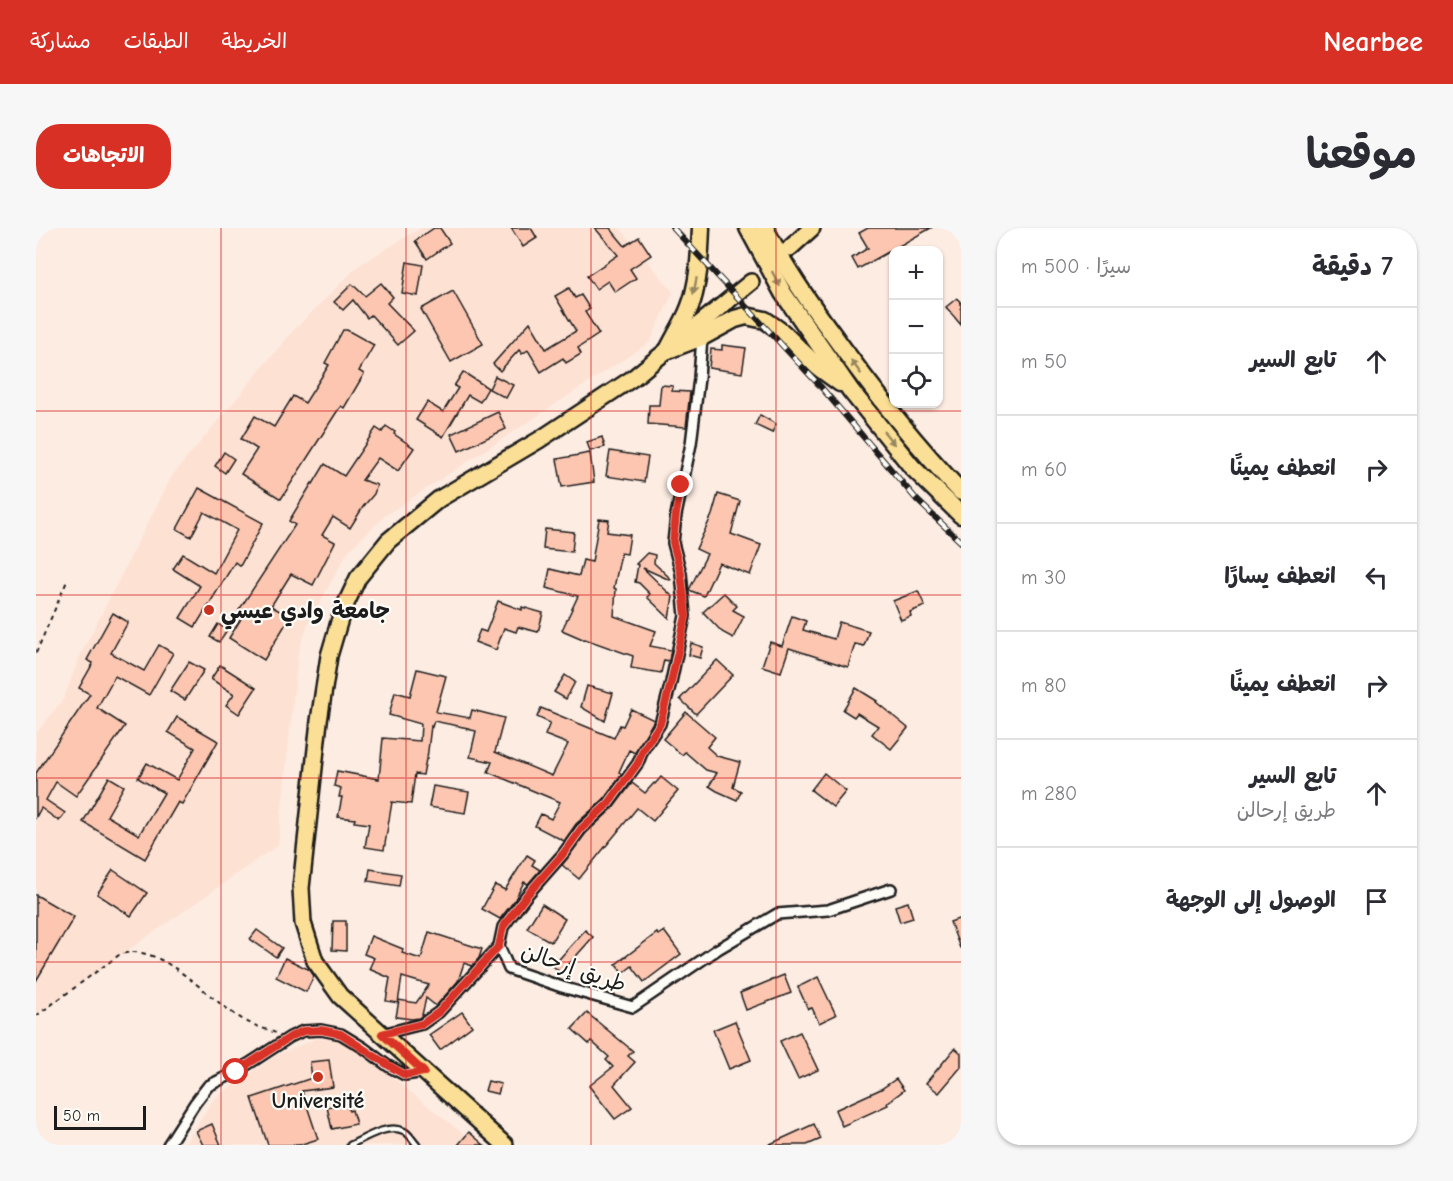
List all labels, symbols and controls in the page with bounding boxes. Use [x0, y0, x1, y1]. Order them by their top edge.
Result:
text: Nearbee [1323, 26, 1423, 58]
text: مشاركة [30, 29, 91, 53]
text: الطبقات [124, 29, 189, 53]
text: الخريطة [222, 29, 287, 53]
button: الاتجاهات [36, 124, 171, 189]
text: موقعنا [1306, 130, 1417, 179]
map controls [889, 246, 943, 408]
button: + [889, 246, 943, 300]
text: 7 دقيقة [1312, 252, 1393, 282]
text: سيرًا · 500 m [1021, 255, 1131, 278]
one-way arrow [771, 271, 781, 288]
one-way arrow [690, 277, 699, 296]
button: − [889, 300, 943, 354]
icon: ahead [1360, 345, 1393, 378]
text: تابع السير [1250, 347, 1336, 373]
text: 50 m [1021, 350, 1067, 373]
button: locate [889, 354, 943, 408]
one-way arrow [851, 359, 862, 375]
one-way arrow [882, 430, 895, 446]
icon: right [1360, 453, 1393, 486]
text: انعطف يمينًا [1230, 455, 1336, 481]
text: 60 m [1021, 458, 1067, 481]
route end [667, 471, 693, 497]
icon: left [1360, 561, 1393, 594]
text: انعطف يسارًا [1224, 563, 1336, 589]
text: 30 m [1021, 566, 1067, 589]
place label: جامعة وادي عيسي [221, 598, 390, 630]
marker: جامعة وادي عيسي [202, 603, 216, 617]
icon: right [1360, 669, 1393, 702]
text: انعطف يمينًا [1230, 671, 1336, 697]
text: 80 m [1021, 674, 1067, 697]
text: تابع السير [1250, 763, 1336, 789]
icon: ahead [1360, 777, 1393, 810]
text: 280 m [1021, 782, 1077, 805]
text: طريق إرحالن [1237, 799, 1336, 822]
icon: arrive [1360, 885, 1393, 918]
text: الوصول إلى الوجهة [1166, 887, 1336, 913]
street label: طريق إرحالن [518, 938, 629, 998]
route start [222, 1058, 248, 1084]
marker: Université [311, 1070, 325, 1084]
place label: Université [272, 1088, 365, 1114]
scale bar [54, 1103, 146, 1130]
text: 50 m [63, 1107, 100, 1125]

